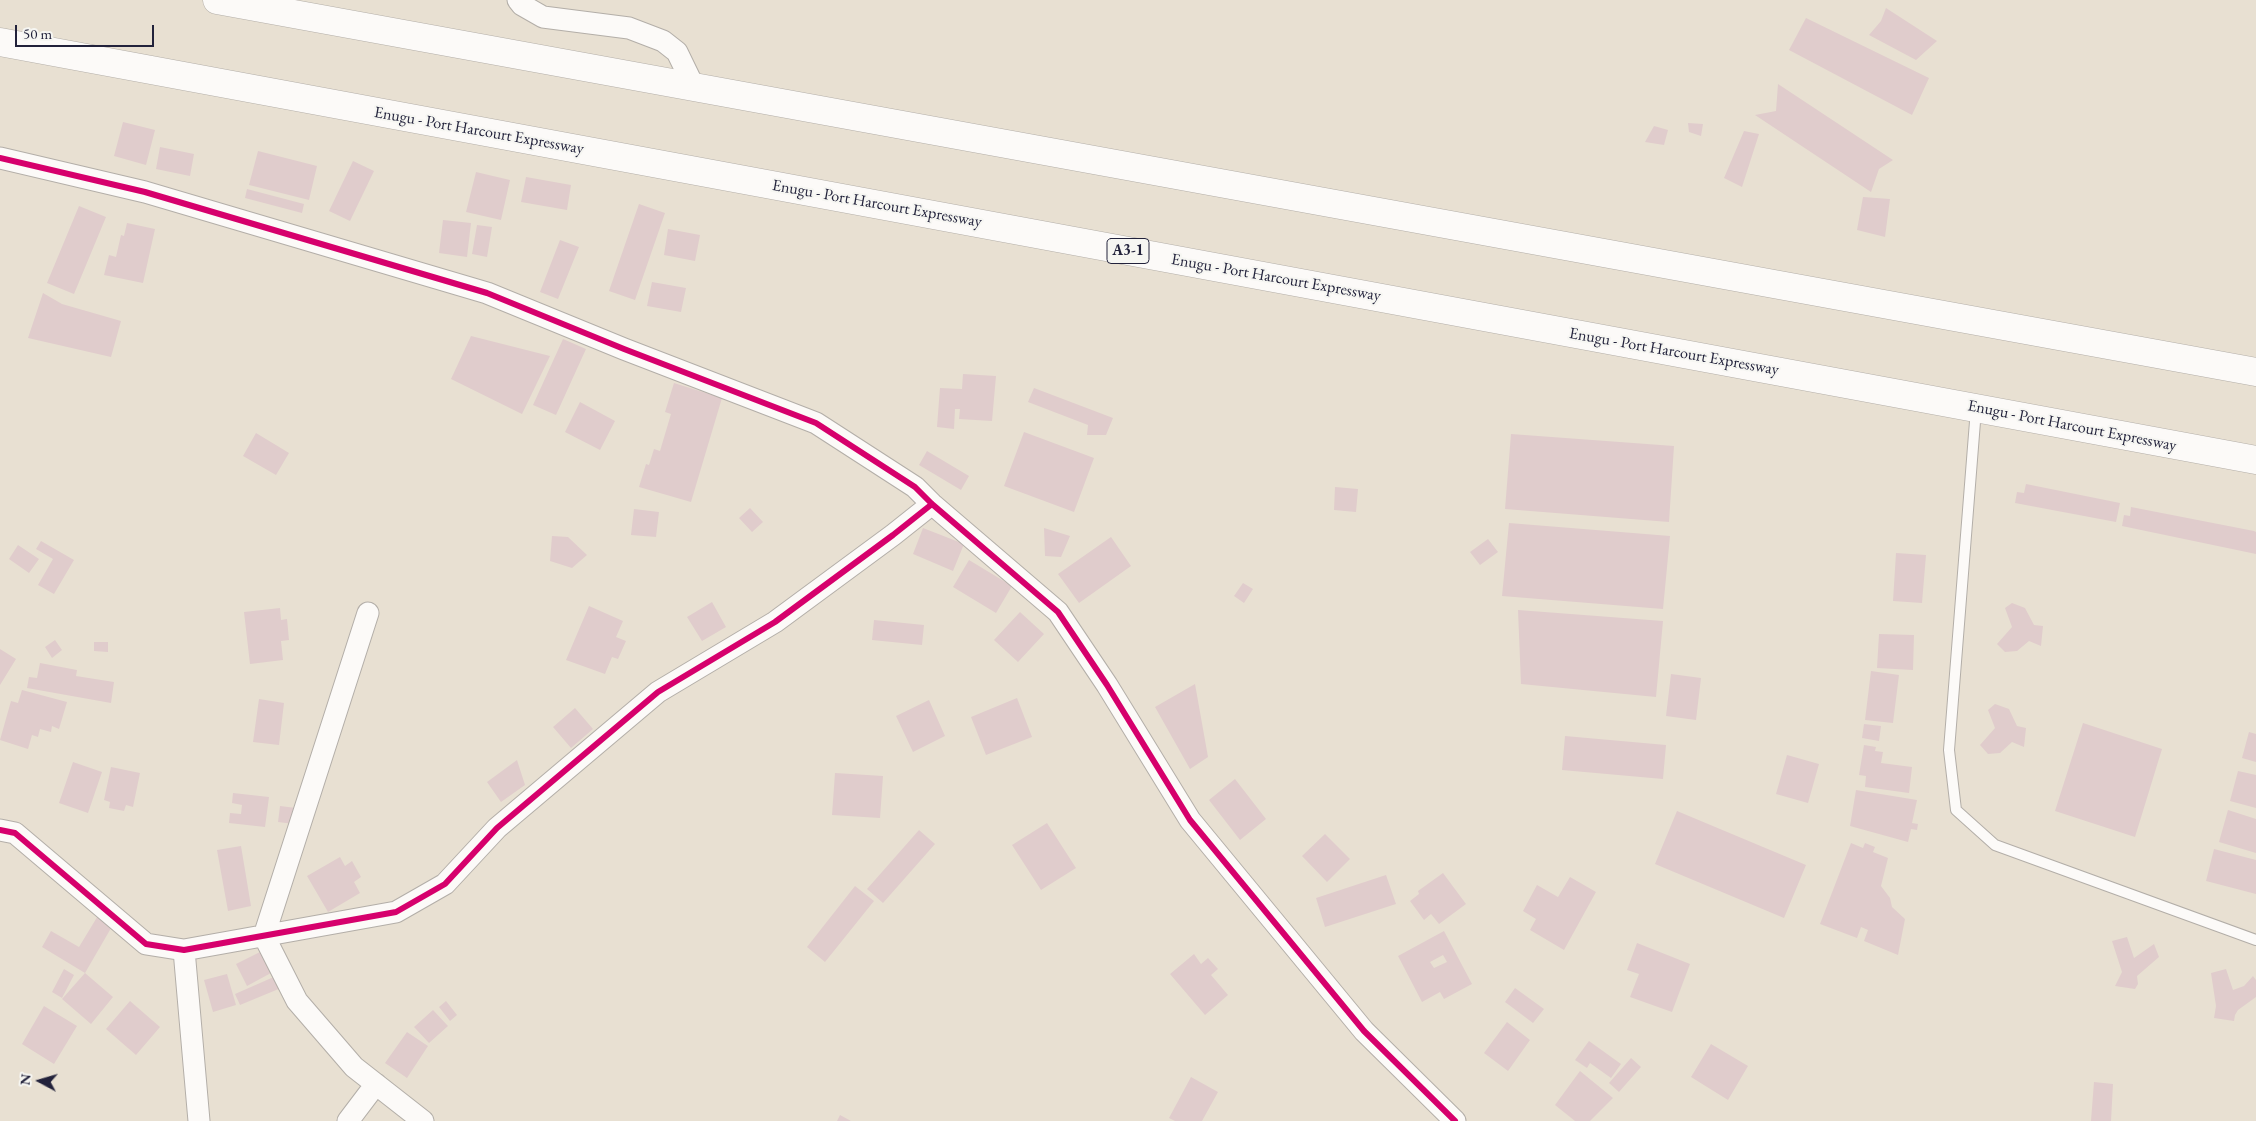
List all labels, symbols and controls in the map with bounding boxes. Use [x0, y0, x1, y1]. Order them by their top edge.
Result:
scale bar [18, 15, 156, 47]
text: 50 m [23, 24, 52, 43]
street label: Enugu - Port Harcourt Expressway [373, 103, 585, 159]
street label: Enugu - Port Harcourt Expressway [771, 176, 983, 232]
road number: A3-1 [1107, 238, 1149, 264]
street label: Enugu - Port Harcourt Expressway [1170, 250, 1382, 306]
street label: Enugu - Port Harcourt Expressway [1568, 324, 1780, 380]
street label: Enugu - Port Harcourt Expressway [1966, 396, 2178, 456]
north arrow [15, 1056, 65, 1106]
text: N [16, 1073, 35, 1086]

